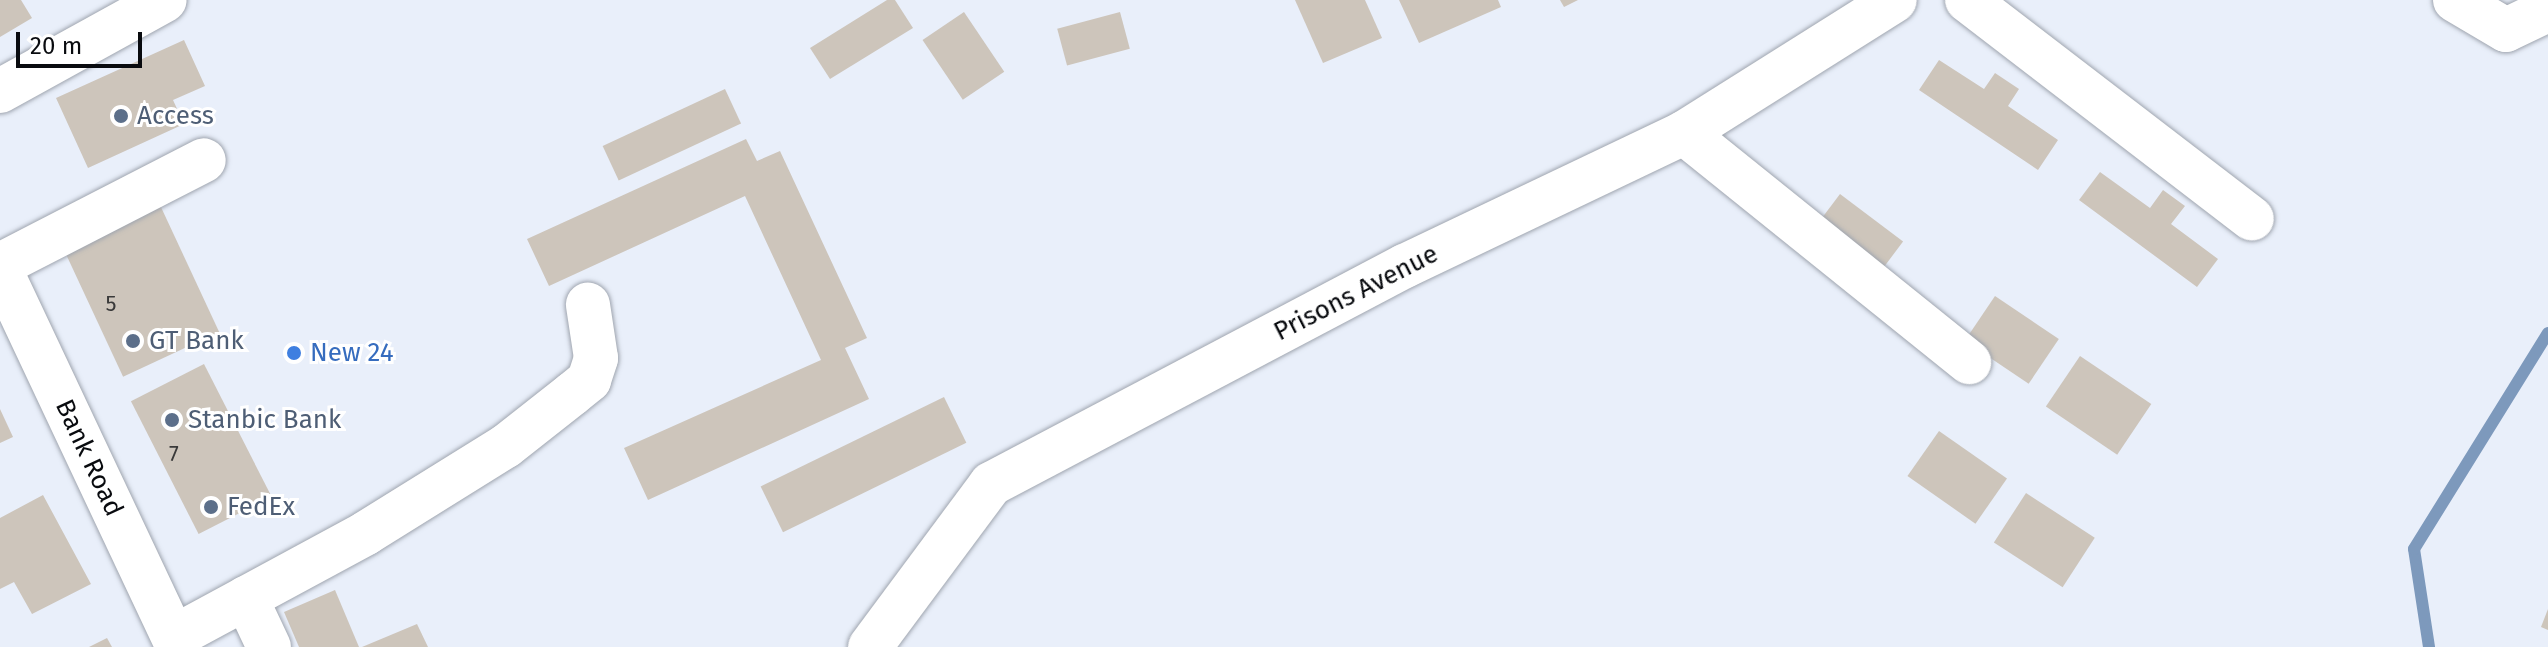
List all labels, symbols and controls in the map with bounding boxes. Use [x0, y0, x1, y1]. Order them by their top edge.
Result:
scale bar [20, 16, 146, 66]
text: 20 m [30, 32, 82, 60]
place label: Access [137, 100, 214, 132]
marker: Access [112, 107, 130, 125]
street label: Prisons Avenue [1269, 238, 1443, 348]
house number: 5 [105, 291, 117, 317]
place label: GT Bank [149, 325, 244, 357]
marker: GT Bank [124, 332, 142, 350]
place label: New 24 [310, 337, 393, 369]
marker: New 24 [285, 344, 303, 362]
street label: Bank Road [48, 395, 130, 521]
place label: Stanbic Bank [188, 404, 341, 436]
marker: Stanbic Bank [163, 411, 181, 429]
house number: 7 [169, 441, 179, 467]
place label: FedEx [227, 491, 295, 523]
marker: FedEx [202, 498, 220, 516]

